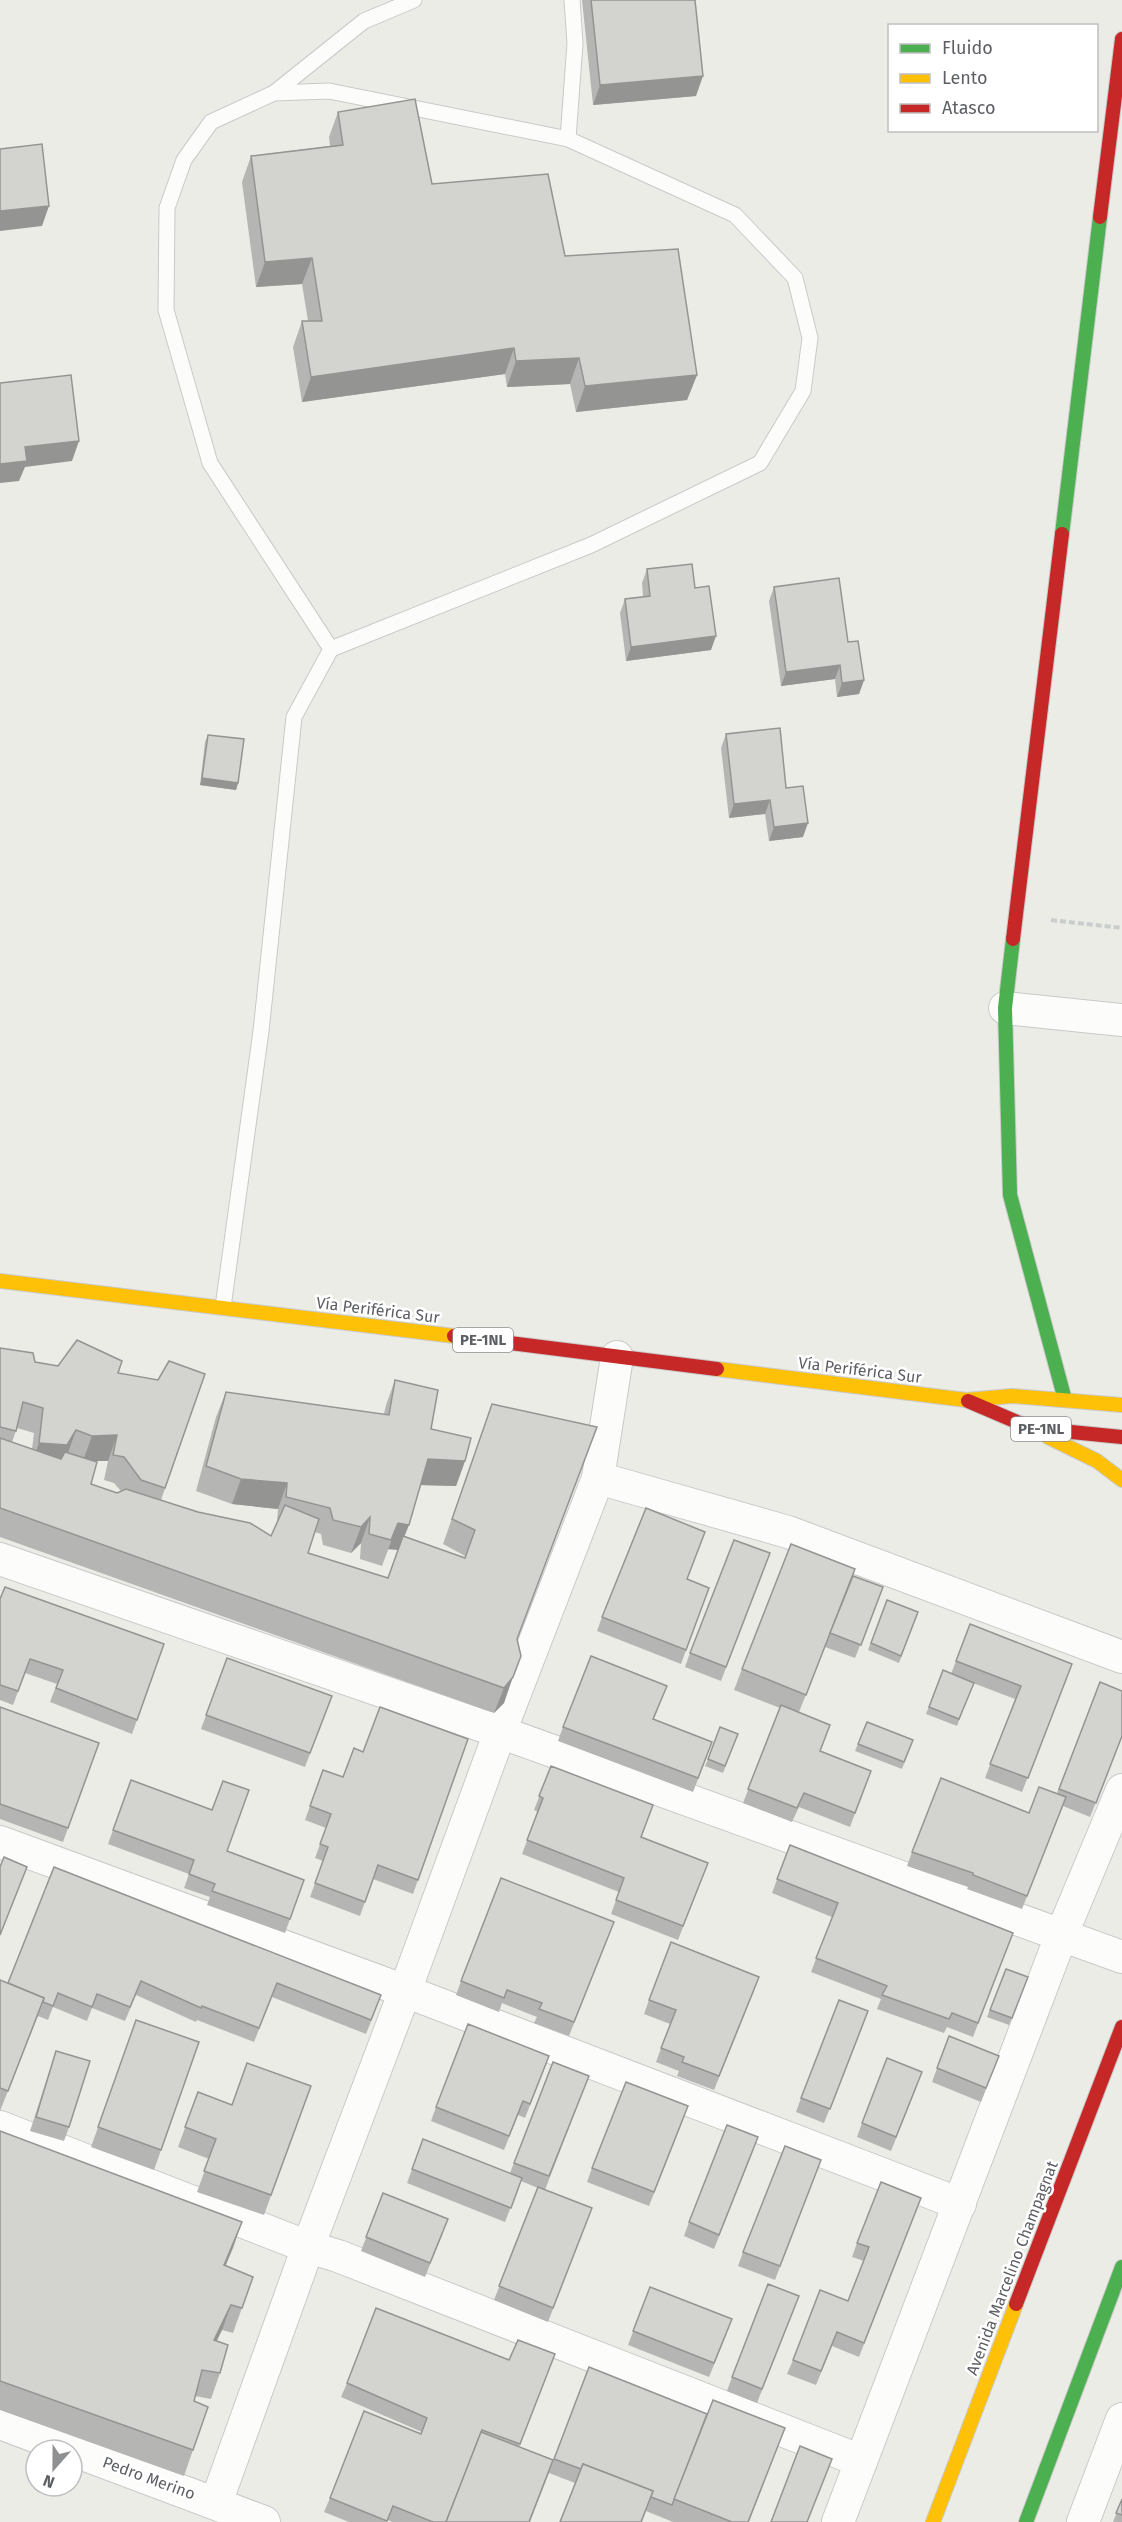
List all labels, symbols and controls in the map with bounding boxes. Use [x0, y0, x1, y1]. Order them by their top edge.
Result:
legend [888, 24, 1098, 132]
text: Fluido [942, 37, 993, 59]
text: Lento [942, 67, 988, 89]
text: Atasco [942, 97, 995, 119]
street label: Vía Periférica Sur [315, 1293, 442, 1327]
road number: PE-1NL [453, 1328, 513, 1352]
street label: Vía Periférica Sur [797, 1353, 924, 1387]
road number: PE-1NL [1011, 1417, 1071, 1441]
street label: Avenida Marcelino Champagnat [962, 2158, 1062, 2378]
north arrow [24, 2438, 84, 2498]
street label: Pedro Merino [100, 2452, 198, 2504]
text: N [40, 2471, 57, 2492]

